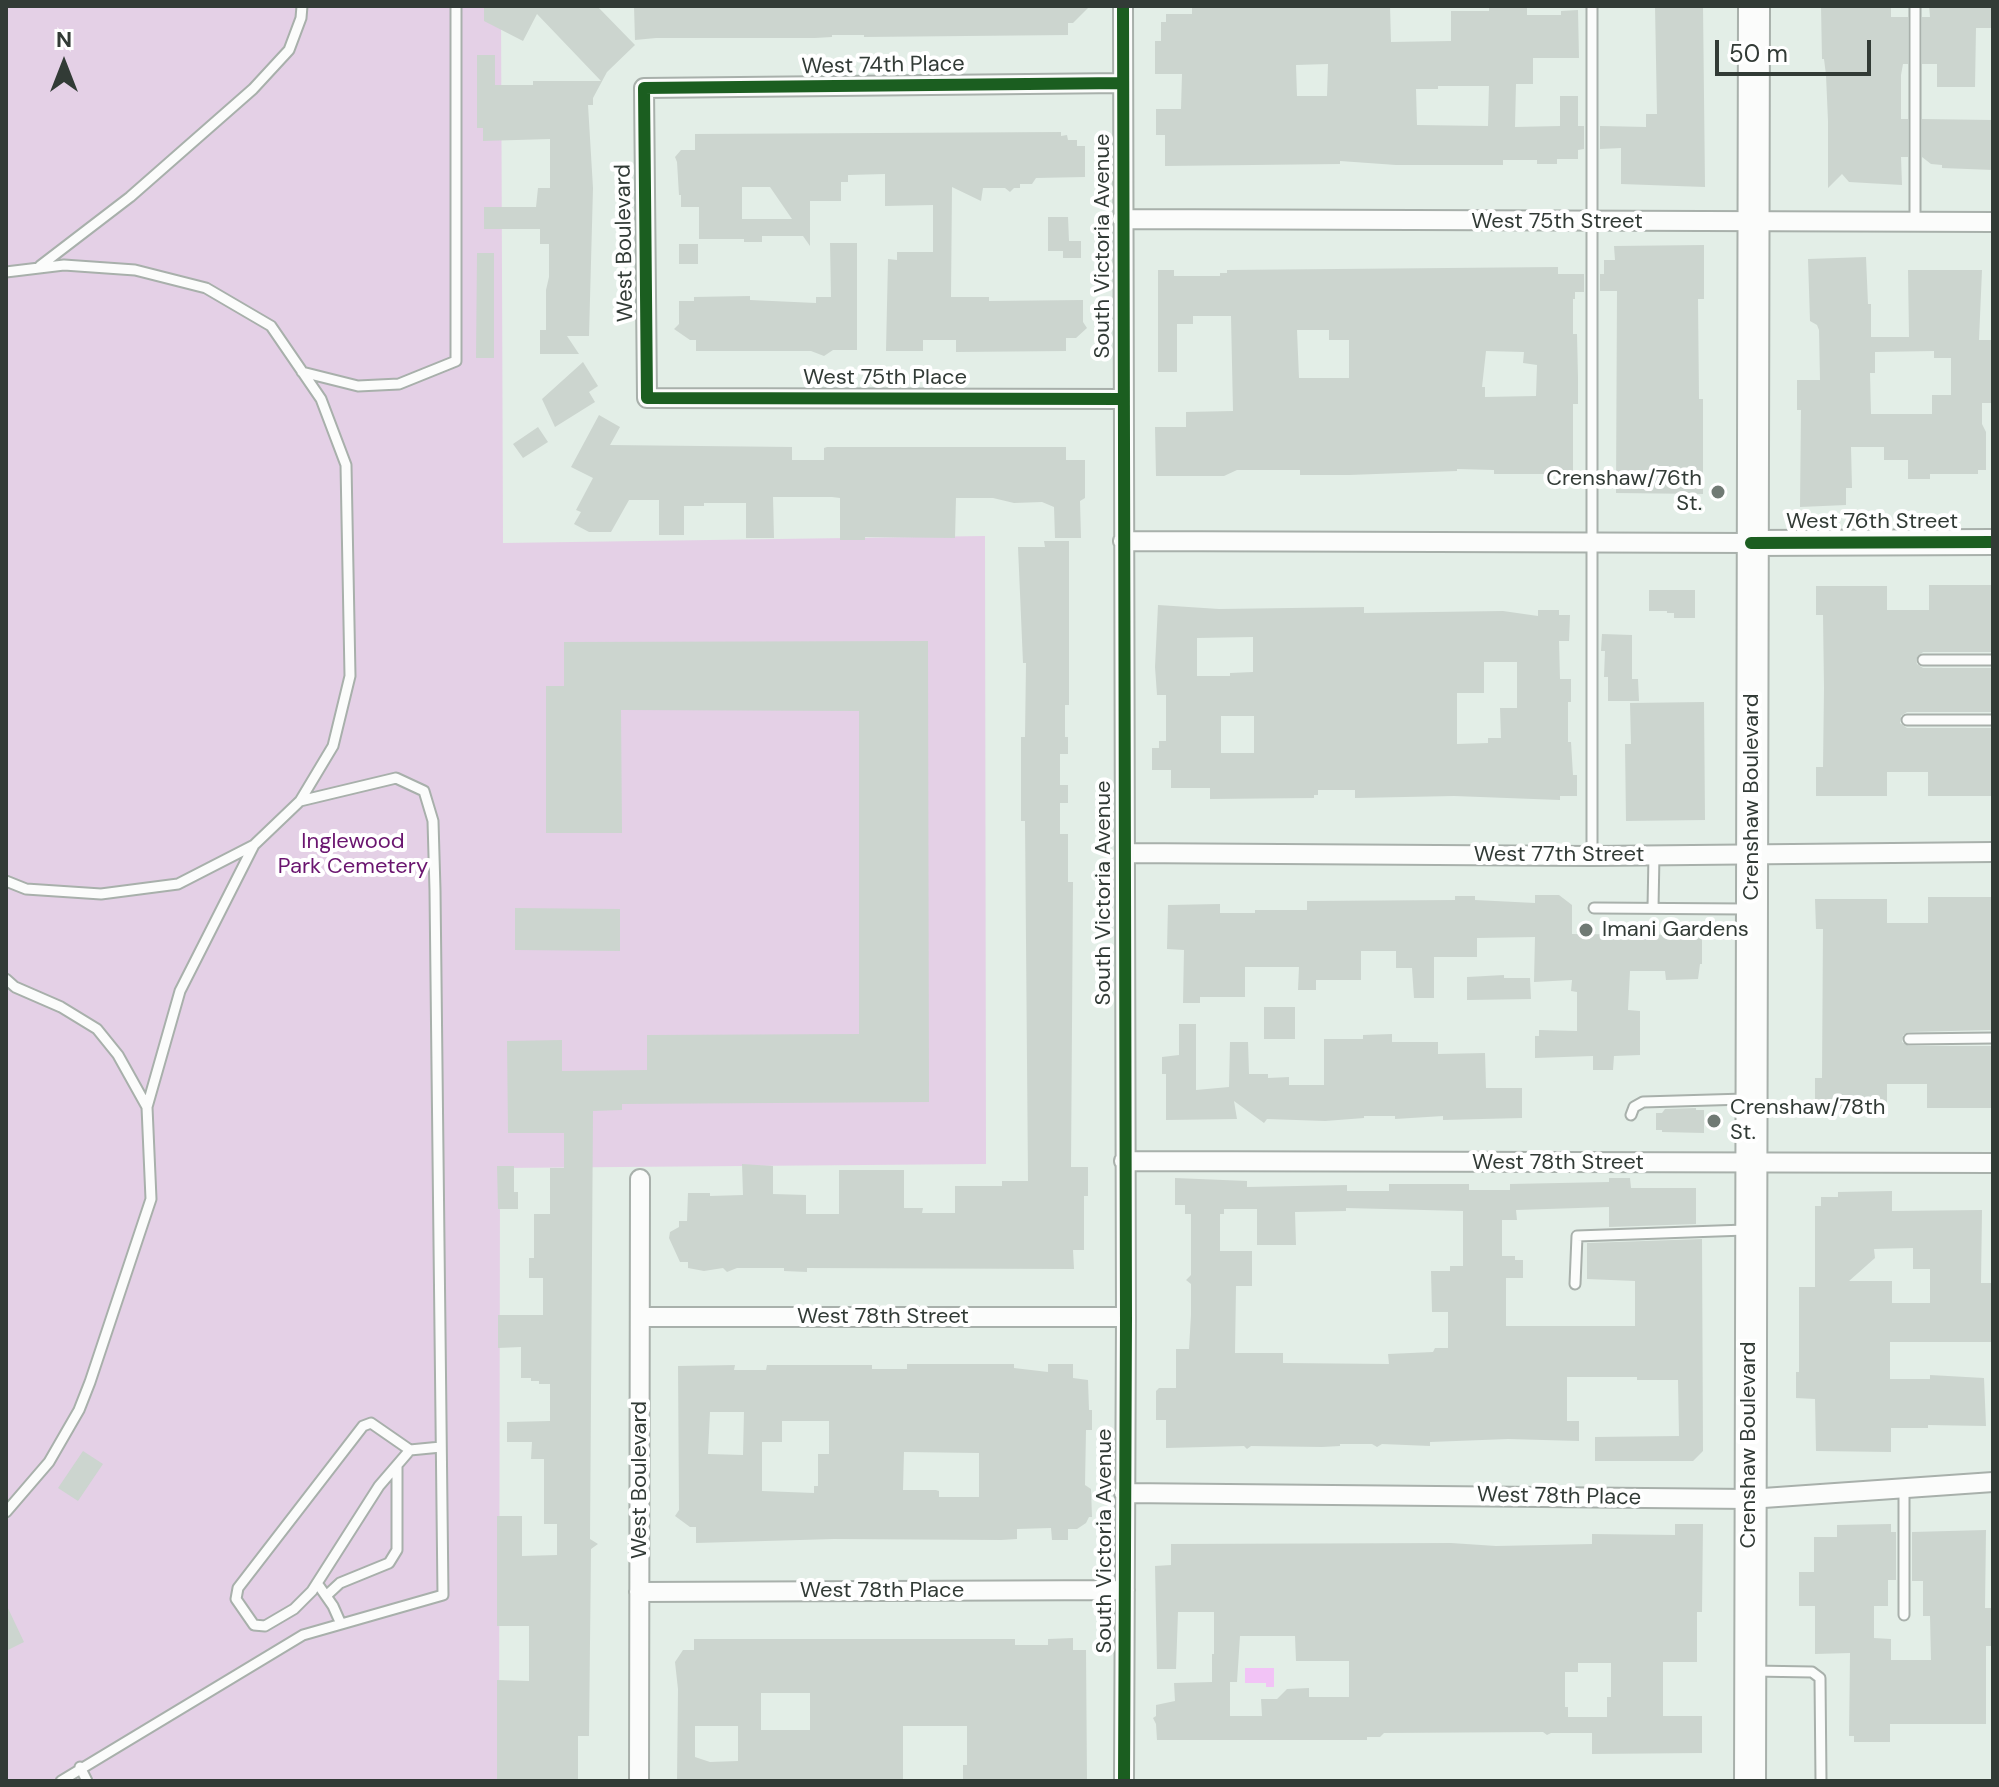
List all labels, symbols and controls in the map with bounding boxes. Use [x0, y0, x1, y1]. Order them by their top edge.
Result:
north arrow [24, 24, 104, 104]
scale bar [1719, 24, 1875, 74]
text: N [56, 25, 72, 54]
text: 50 m [1729, 38, 1788, 69]
street label: West 74th Place [801, 51, 965, 81]
street label: South Victoria Avenue [1090, 133, 1116, 359]
street label: West Boulevard [610, 164, 640, 322]
street label: West 75th Street [1471, 209, 1643, 235]
street label: West 75th Place [803, 365, 967, 391]
place label: Crenshaw/76th St. [1546, 466, 1702, 518]
marker: Crenshaw/76th St. [1709, 483, 1727, 501]
street label: West 76th Street [1786, 509, 1958, 535]
street label: Crenshaw Boulevard [1739, 693, 1765, 901]
street label: South Victoria Avenue [1091, 780, 1117, 1006]
park label: Inglewood Park Cemetery [278, 829, 428, 880]
street label: West 77th Street [1474, 842, 1644, 868]
place label: Imani Gardens [1602, 917, 1749, 943]
marker: Imani Gardens [1577, 921, 1595, 939]
place label: Crenshaw/78th St. [1730, 1095, 1885, 1146]
marker: Crenshaw/78th St. [1705, 1112, 1723, 1130]
street label: West 78th Street [1472, 1150, 1644, 1176]
street label: West 78th Street [797, 1304, 969, 1330]
street label: Crenshaw Boulevard [1736, 1341, 1762, 1549]
street label: West Boulevard [627, 1401, 653, 1559]
street label: South Victoria Avenue [1092, 1428, 1118, 1654]
street label: West 78th Place [1477, 1482, 1641, 1512]
street label: West 78th Place [800, 1578, 964, 1604]

